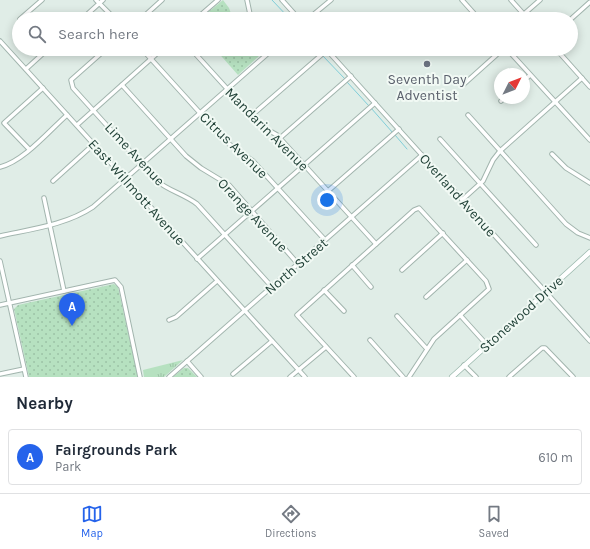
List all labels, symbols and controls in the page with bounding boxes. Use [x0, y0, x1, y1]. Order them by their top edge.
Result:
search box [12, 12, 578, 56]
icon: search [26, 23, 48, 45]
text: Search here [58, 25, 139, 43]
marker: Seventh Day Adventist [422, 59, 432, 69]
north arrow [494, 68, 530, 104]
place label: Seventh Day Adventist [388, 71, 467, 104]
street label: Mandarin Avenue [221, 84, 312, 175]
street label: Citrus Avenue [196, 109, 271, 182]
street label: Lime Avenue [101, 119, 168, 190]
street label: East Willmott Avenue [85, 136, 189, 249]
street label: Overland Avenue [416, 150, 499, 240]
street label: Orange Avenue [214, 175, 291, 256]
your location [317, 190, 337, 210]
street label: North Street [261, 234, 331, 298]
street label: Stonewood Drive [476, 272, 567, 356]
pin: A [59, 293, 85, 326]
text: Nearby [16, 393, 73, 413]
text: Fairgrounds Park [55, 441, 177, 459]
text: A [26, 450, 34, 465]
text: 610 m [538, 450, 573, 465]
text: Park [55, 459, 81, 474]
tab: Map [81, 503, 103, 540]
tab: Directions [265, 503, 317, 540]
tab: Saved [479, 503, 509, 540]

